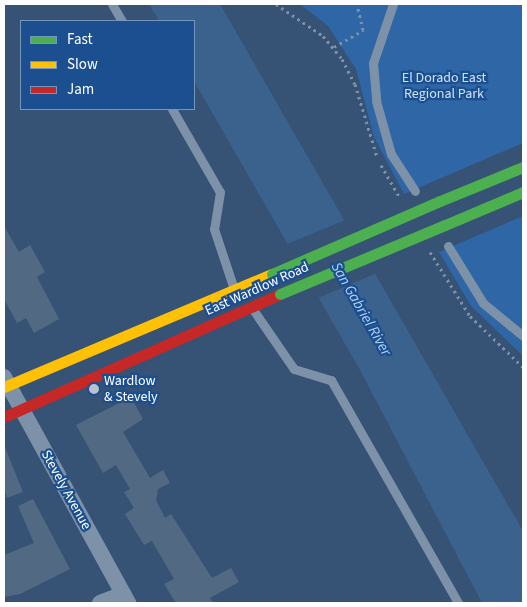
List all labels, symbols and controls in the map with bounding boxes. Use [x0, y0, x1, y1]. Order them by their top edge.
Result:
legend [20, 20, 195, 110]
text: Fast [67, 29, 93, 50]
text: Slow [67, 54, 98, 75]
park label: El Dorado East Regional Park [402, 70, 486, 102]
text: Jam [67, 79, 94, 100]
street label: East Wardlow Road [202, 259, 312, 319]
water label: San Gabriel River [327, 259, 395, 359]
place label: Wardlow & Stevely [104, 373, 158, 406]
marker: Wardlow & Stevely [88, 383, 100, 395]
street label: Stevely Avenue [37, 447, 95, 533]

